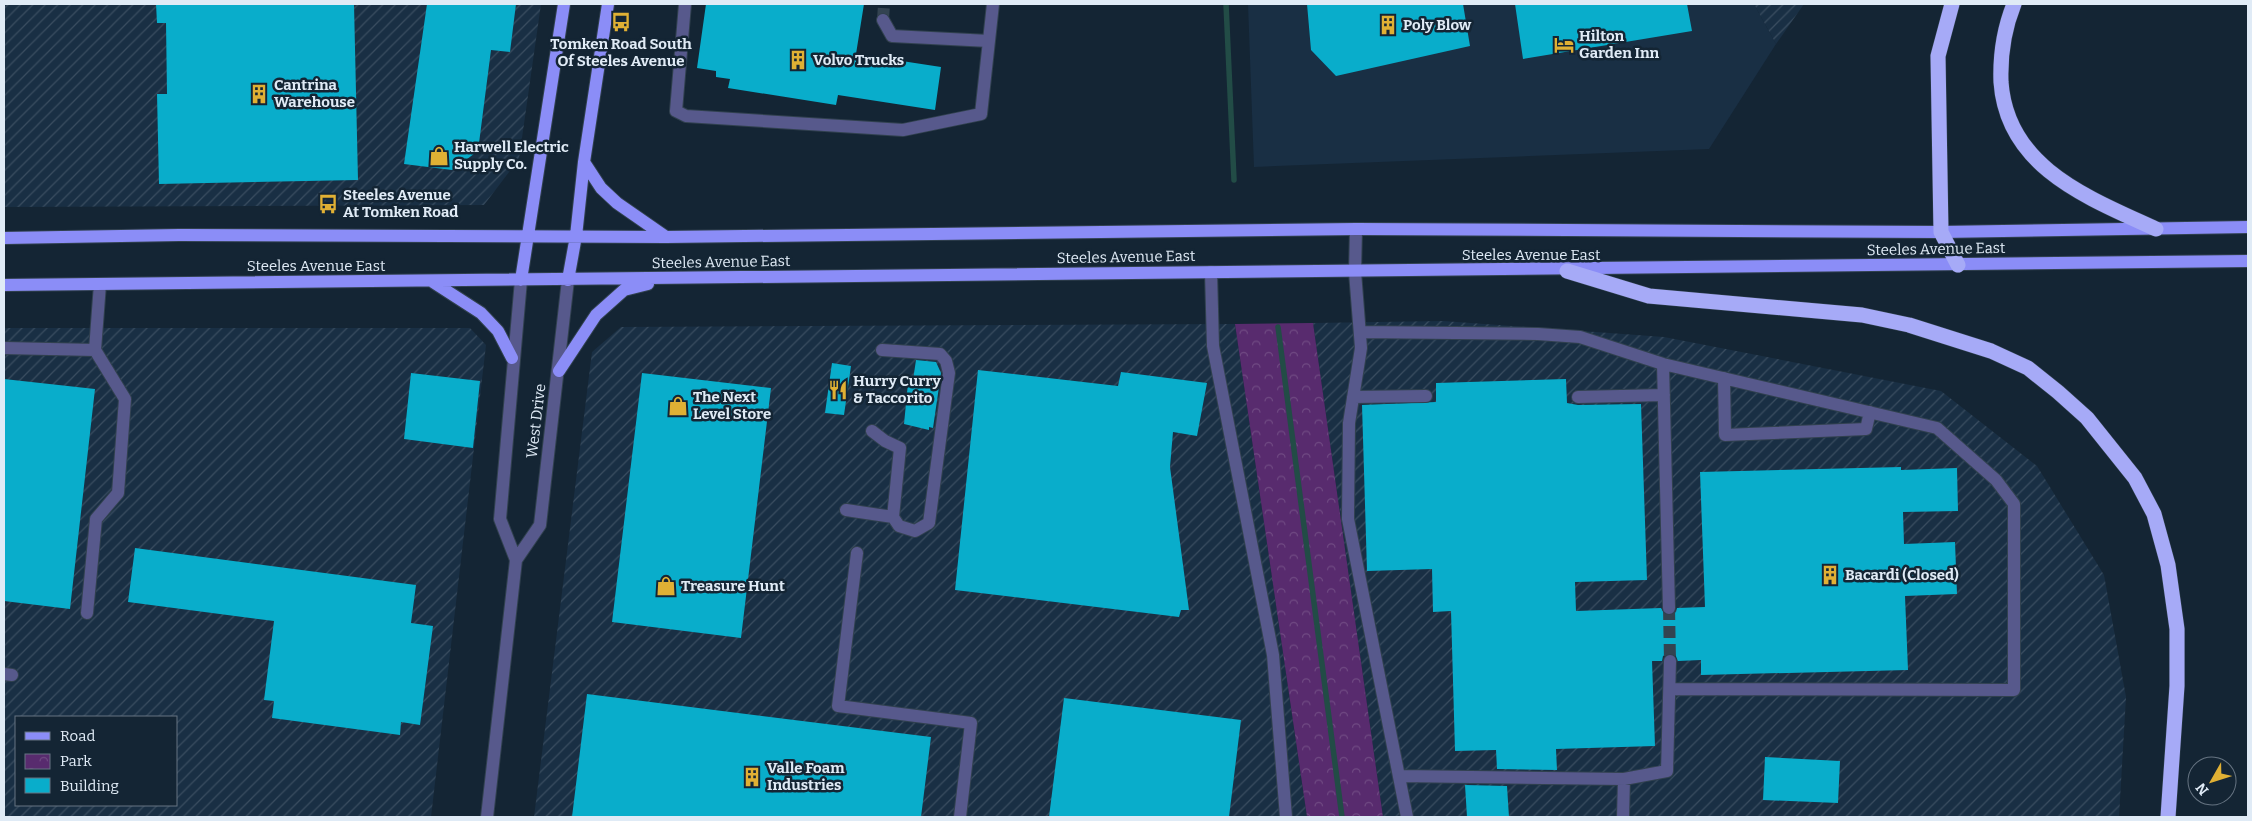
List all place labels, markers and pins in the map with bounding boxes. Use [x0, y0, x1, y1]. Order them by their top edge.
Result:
bus stop icon: Tomken Road South Of Steeles Avenue [610, 11, 632, 33]
building icon: Poly Blow [1377, 14, 1399, 36]
place label: Poly Blow [1403, 16, 1472, 34]
place label: Hilton Garden Inn [1579, 27, 1660, 62]
hotel icon: Hilton Garden Inn [1553, 34, 1575, 56]
place label: Tomken Road South Of Steeles Avenue [550, 35, 692, 70]
building icon: Volvo Trucks [787, 49, 809, 71]
place label: Volvo Trucks [813, 51, 904, 69]
place label: Cantrina Warehouse [274, 76, 355, 111]
building icon: Cantrina Warehouse [248, 83, 270, 105]
place label: Harwell Electric Supply Co. [454, 138, 569, 173]
shop icon: Harwell Electric Supply Co. [428, 145, 450, 167]
place label: Steeles Avenue At Tomken Road [343, 186, 458, 221]
bus stop icon: Steeles Avenue At Tomken Road [317, 193, 339, 215]
place label: Hurry Curry & Taccorito [853, 372, 941, 407]
restaurant icon: Hurry Curry & Taccorito [827, 379, 849, 401]
place label: The Next Level Store [693, 388, 771, 423]
shop icon: The Next Level Store [667, 395, 689, 417]
building icon: Bacardi (Closed) [1819, 564, 1841, 586]
place label: Bacardi (Closed) [1845, 566, 1959, 584]
shop icon: Treasure Hunt [655, 575, 677, 597]
place label: Treasure Hunt [681, 577, 785, 595]
place label: Valle Foam Industries [767, 759, 845, 794]
building icon: Valle Foam Industries [741, 766, 763, 788]

